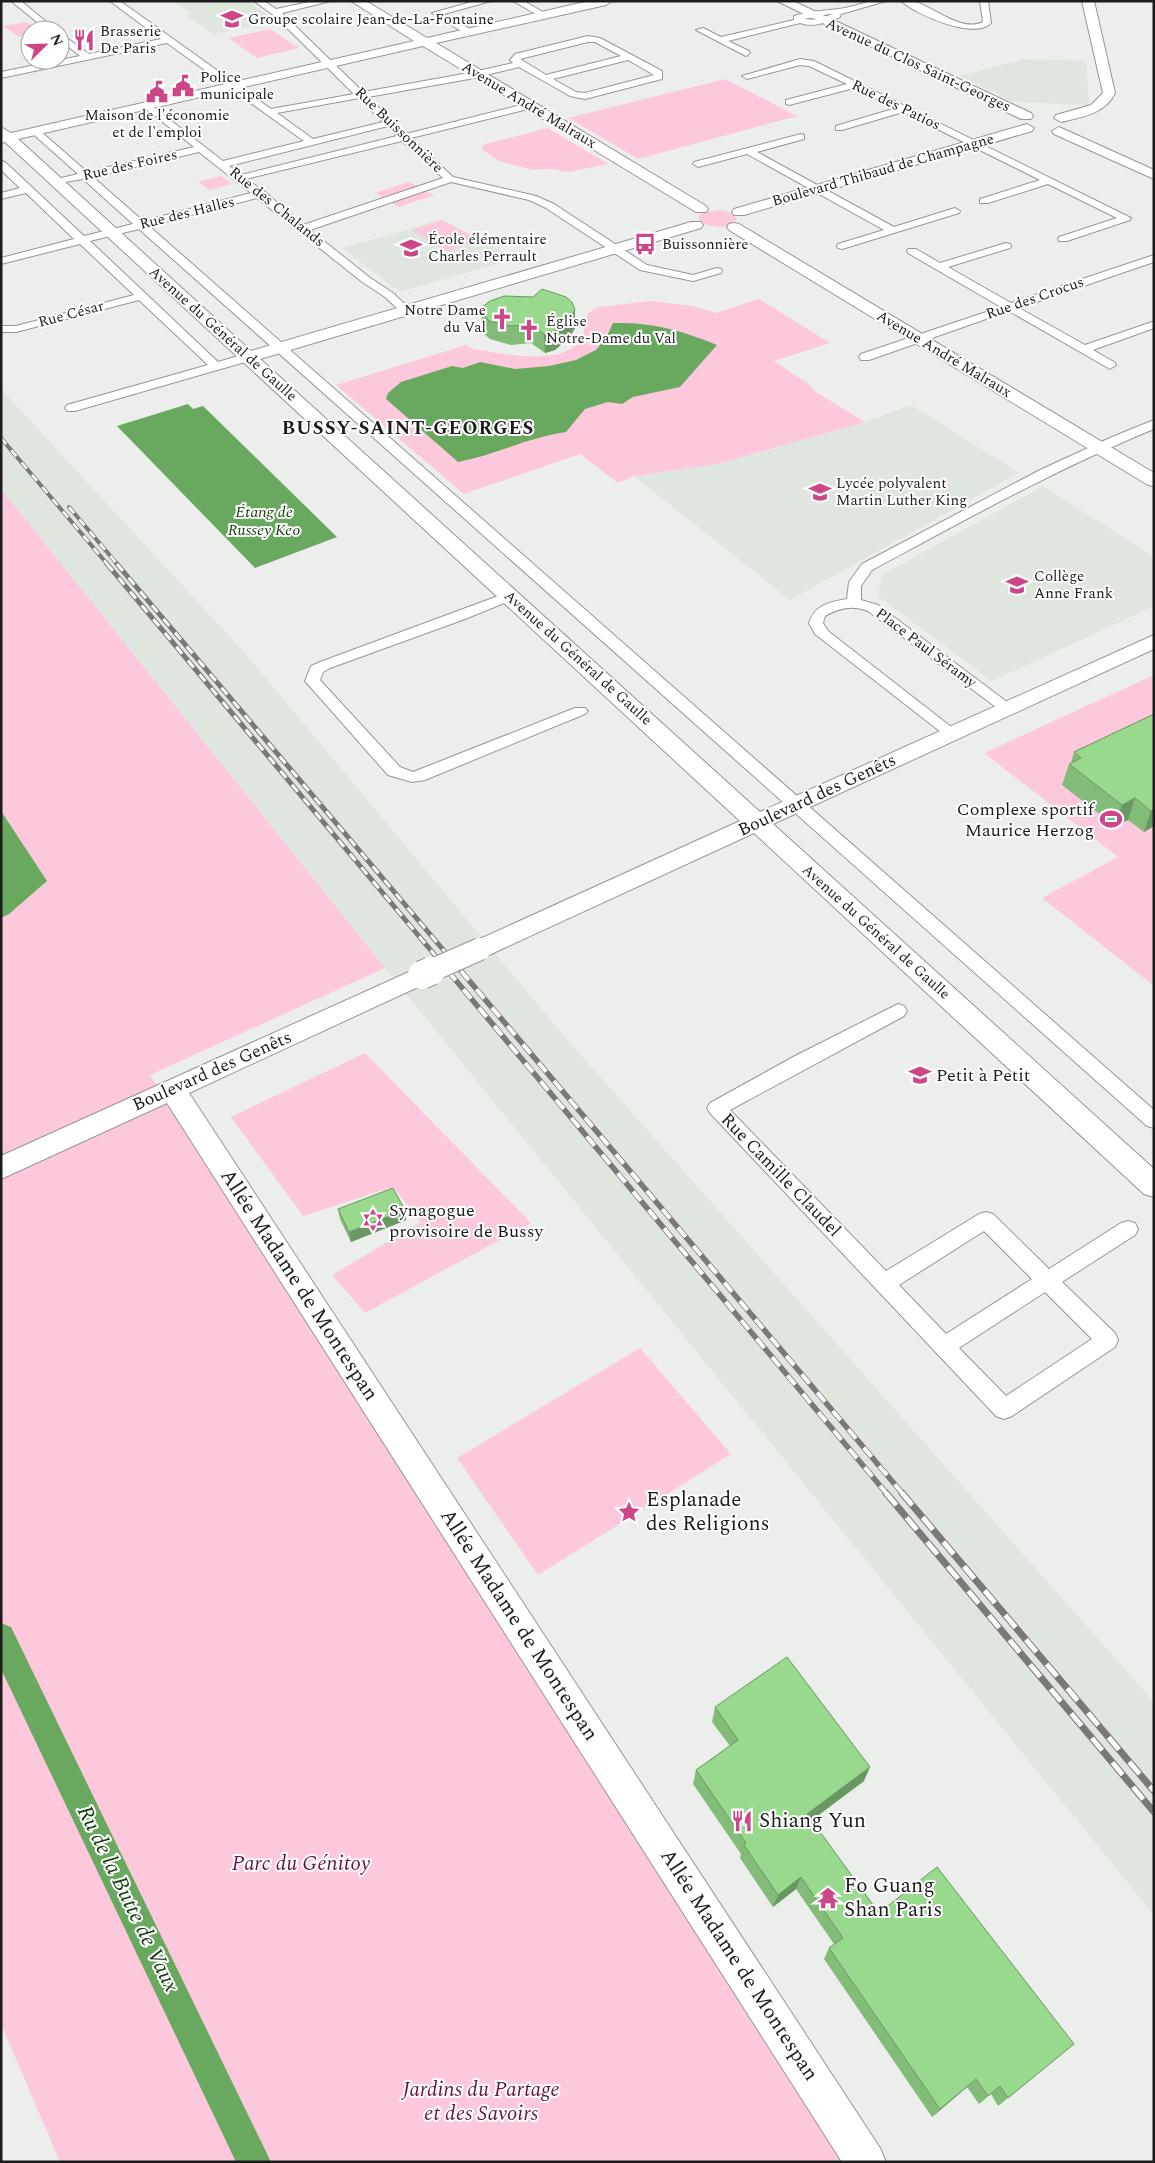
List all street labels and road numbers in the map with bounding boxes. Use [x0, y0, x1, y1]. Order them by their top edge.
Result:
street label: Avenue du Clos Saint-Georges [822, 12, 1014, 118]
street label: Avenue André Malraux [457, 55, 601, 155]
street label: Rue des Patios [848, 74, 944, 136]
street label: Rue Buissonnière [349, 82, 449, 178]
street label: Boulevard Thibaud de Champagne [769, 127, 997, 213]
street label: Rue des Foires [80, 143, 180, 187]
street label: Rue des Chalands [224, 161, 330, 253]
street label: Rue des Halles [137, 190, 237, 236]
street label: Avenue du Général de Gaulle [144, 261, 302, 407]
street label: Rue des Crocus [983, 270, 1087, 326]
street label: Rue César [36, 294, 107, 334]
street label: Avenue André Malraux [872, 304, 1016, 404]
street label: Avenue du Général de Gaulle [499, 585, 657, 731]
street label: Place Paul Séramy [871, 602, 982, 694]
street label: Boulevard des Genêts [733, 746, 901, 844]
street label: Avenue du Général de Gaulle [797, 859, 955, 1005]
street label: Boulevard des Genêts [128, 1024, 296, 1118]
street label: Rue Camille Claudel [715, 1107, 847, 1243]
street label: Allée Madame de Montespan [212, 1162, 386, 1408]
street label: Allée Madame de Montespan [432, 1502, 606, 1748]
street label: Allée Madame de Montespan [652, 1842, 826, 2088]

